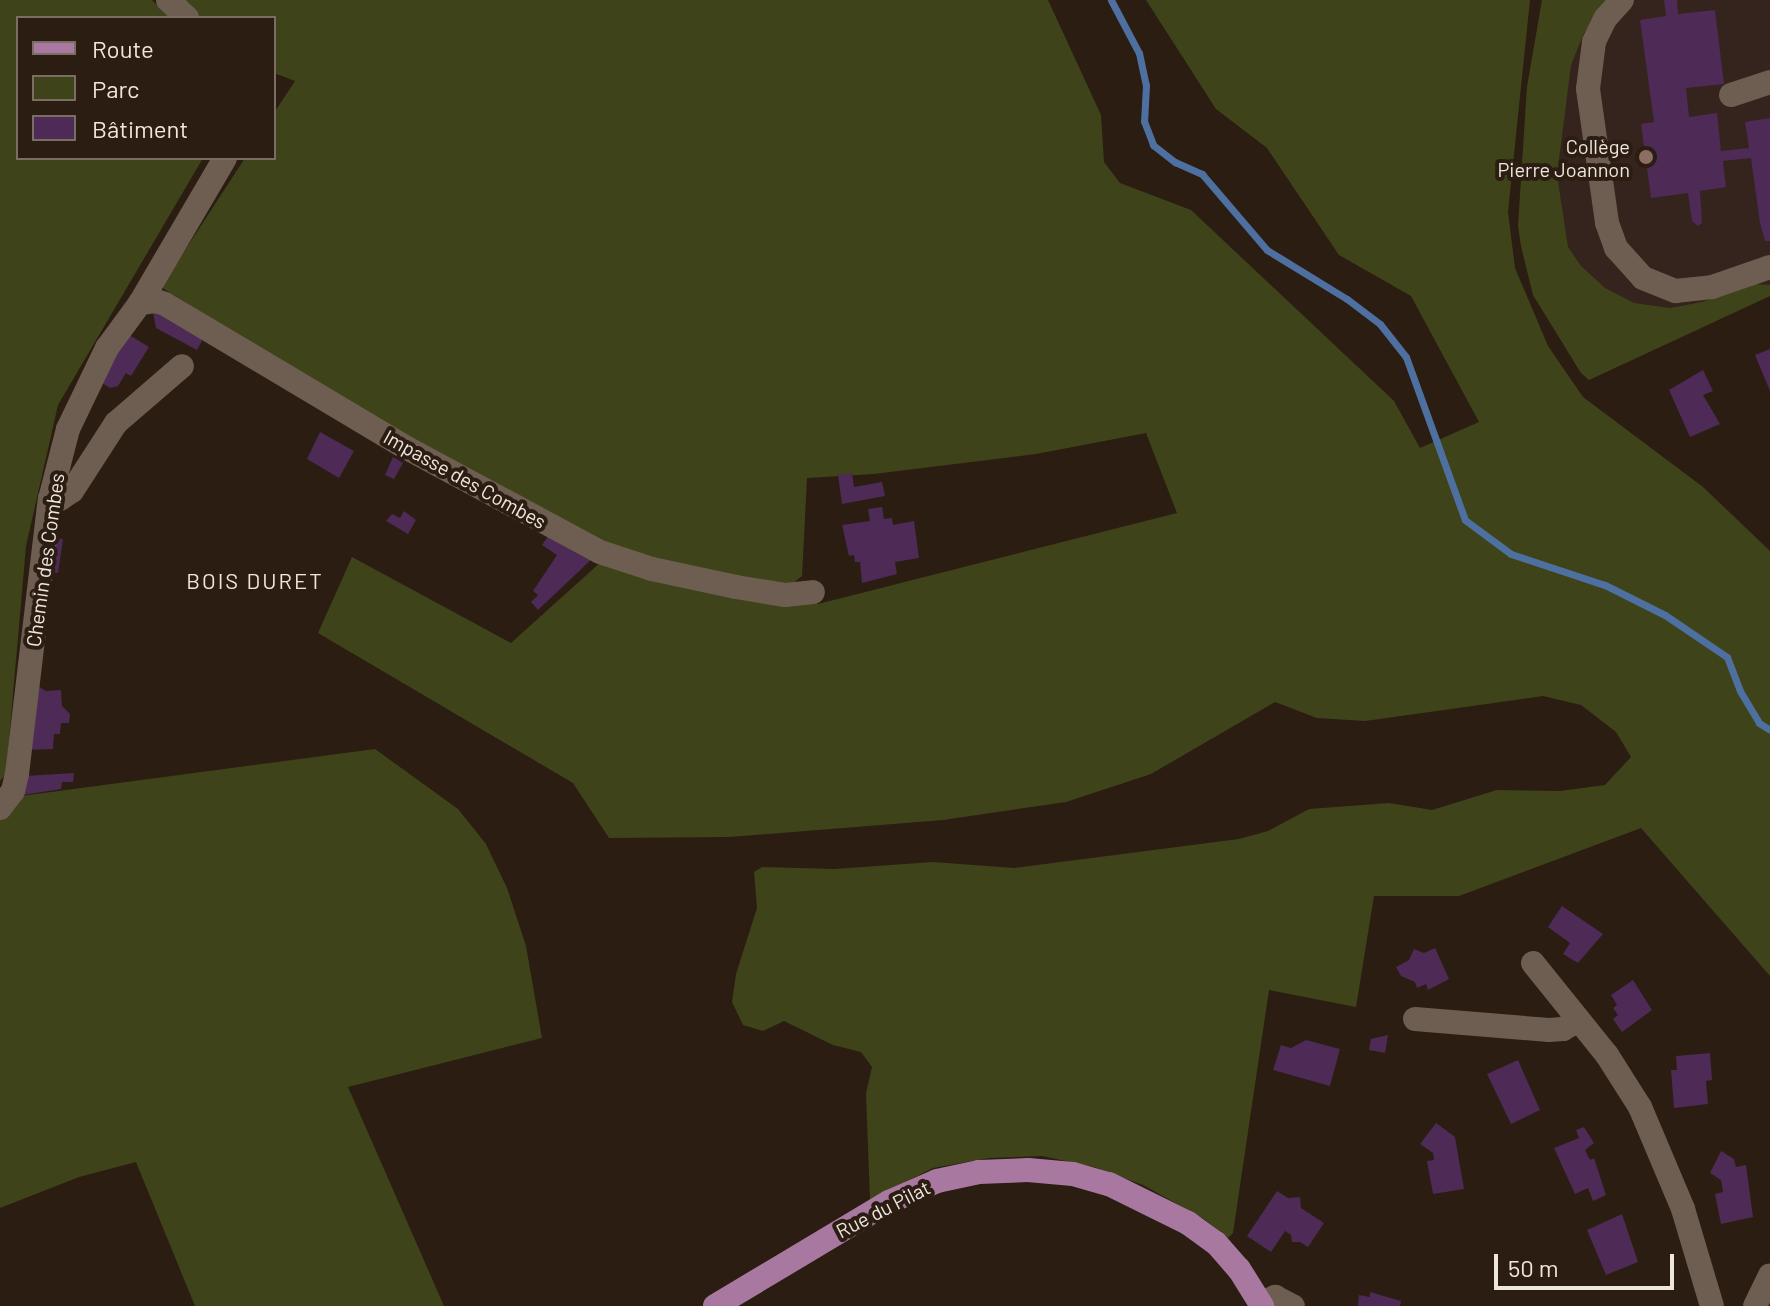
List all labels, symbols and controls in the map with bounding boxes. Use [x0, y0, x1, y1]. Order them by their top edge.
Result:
legend [16, 16, 276, 160]
text: Route [92, 34, 154, 63]
text: Parc [92, 74, 140, 103]
text: Bâtiment [92, 114, 188, 143]
place label: Collège Pierre Joannon [1498, 134, 1630, 181]
marker: Collège Pierre Joannon [1637, 148, 1655, 166]
street label: Impasse des Combes [380, 424, 550, 534]
street label: Chemin des Combes [21, 472, 69, 648]
district label: BOIS DURET [186, 568, 324, 594]
street label: Rue du Pilat [832, 1175, 934, 1243]
scale bar [1498, 1238, 1678, 1288]
text: 50 m [1508, 1253, 1559, 1282]

